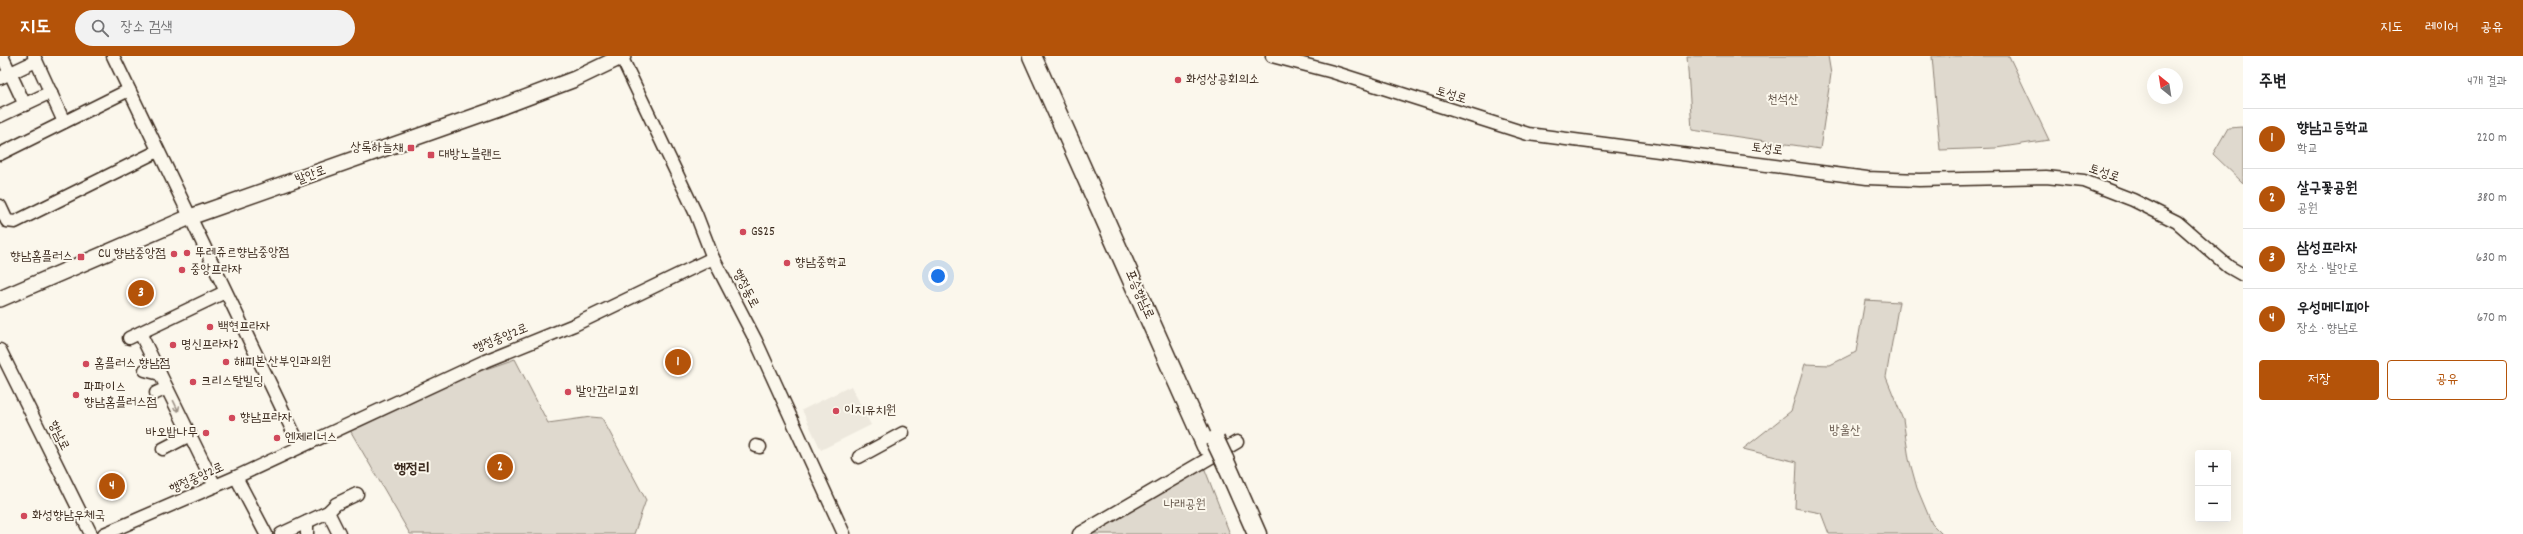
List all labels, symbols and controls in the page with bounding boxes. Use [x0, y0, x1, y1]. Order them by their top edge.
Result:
search box [75, 10, 355, 46]
text: 지도 [20, 15, 51, 42]
icon: search [89, 17, 111, 39]
text: 장소 검색 [121, 17, 172, 39]
text: 지도 [2380, 18, 2403, 38]
text: 레이어 [2425, 18, 2458, 38]
text: 공유 [2480, 18, 2503, 38]
north arrow [2147, 68, 2183, 104]
place label: 화성상공회의소 [1186, 71, 1259, 90]
text: 주변 [2259, 71, 2286, 95]
text: 4개 결과 [2467, 73, 2507, 92]
marker: 화성상공회의소 [1173, 75, 1183, 85]
street label: 토성로 [1433, 82, 1469, 110]
park label: 천석산 [1767, 91, 1799, 110]
text: 향남고등학교 [2297, 118, 2369, 140]
text: 1 [2271, 129, 2273, 148]
text: 220 m [2477, 129, 2507, 148]
place label: 상록하늘채 [351, 139, 404, 158]
street label: 토성로 [1750, 139, 1784, 161]
text: 학교 [2297, 140, 2318, 159]
marker: 상록하늘채 [406, 143, 416, 153]
place label: 대방노블랜드 [439, 146, 502, 165]
marker: 대방노블랜드 [426, 150, 436, 160]
street label: 토성로 [2086, 160, 2122, 188]
street label: 발안로 [293, 162, 329, 190]
text: 살구꽃공원 [2297, 178, 2357, 200]
text: 2 [2269, 189, 2275, 208]
text: 380 m [2477, 189, 2507, 208]
text: 공원 [2297, 200, 2318, 219]
place label: GS25 [751, 223, 775, 242]
marker: GS25 [738, 227, 748, 237]
text: 삼성프라자 [2297, 238, 2357, 260]
place label: 뚜레쥬르향남중앙점 [195, 244, 289, 263]
place label: CU 향남중앙점 [98, 245, 166, 264]
place label: 향남홈플러스 [10, 248, 73, 267]
marker: 뚜레쥬르향남중앙점 [182, 248, 192, 258]
marker: CU 향남중앙점 [169, 249, 179, 259]
text: 3 [2269, 249, 2275, 268]
text: 630 m [2476, 249, 2507, 268]
marker: 향남홈플러스 [76, 252, 86, 262]
place label: 향남중학교 [795, 254, 847, 273]
marker: 향남중학교 [782, 258, 792, 268]
text: 장소 · 발안로 [2297, 260, 2358, 279]
place label: 중앙프라자 [190, 261, 242, 280]
marker: 중앙프라자 [177, 265, 187, 275]
street label: 행정동로 [727, 266, 763, 312]
your location [928, 266, 948, 286]
street label: 포승향남로 [1120, 267, 1158, 323]
pin: 3 [128, 278, 154, 308]
text: 우성메디피아 [2297, 298, 2369, 320]
text: 4 [2269, 309, 2275, 328]
text: 670 m [2477, 309, 2507, 328]
place label: 백현프라자 [218, 318, 270, 337]
street label: 행정중앙2로 [471, 319, 531, 359]
text: 장소 · 향남로 [2297, 320, 2358, 339]
marker: 백현프라자 [205, 322, 215, 332]
place label: 명신프라자2 [181, 336, 239, 355]
marker: 명신프라자2 [168, 340, 178, 350]
pin: 1 [665, 347, 691, 377]
place label: 해피본 산부인과의원 [234, 353, 331, 372]
place label: 홈플러스 향남점 [94, 355, 170, 374]
marker: 해피본 산부인과의원 [221, 357, 231, 367]
marker: 홈플러스 향남점 [81, 359, 91, 369]
button: 저장 [2259, 360, 2379, 400]
button: 공유 [2387, 360, 2507, 400]
place label: 크리스탈빌딩 [201, 373, 264, 392]
marker: 크리스탈빌딩 [188, 377, 198, 387]
place label: 파파이스 향남홈플러스점 [84, 379, 157, 413]
place label: 발안감리교회 [576, 383, 639, 402]
marker: 발안감리교회 [563, 387, 573, 397]
marker: 파파이스 향남홈플러스점 [71, 390, 81, 400]
one-way arrow [173, 399, 180, 411]
place label: 이지유치원 [844, 402, 896, 421]
marker: 이지유치원 [831, 406, 841, 416]
place label: 향남프라자 [240, 409, 292, 428]
marker: 향남프라자 [227, 413, 237, 423]
street label: 향남로 [43, 418, 73, 454]
park label: 방울산 [1829, 422, 1861, 441]
place label: 바오밥나무 [146, 424, 198, 443]
marker: 바오밥나무 [201, 428, 211, 438]
place label: 엔제리너스 [285, 429, 337, 448]
marker: 엔제리너스 [272, 433, 282, 443]
map controls [2195, 450, 2231, 522]
button: + [2195, 450, 2231, 486]
pin: 2 [487, 452, 513, 482]
street label: 행정중앙2로 [167, 459, 227, 499]
district label: 행정리 [393, 459, 430, 481]
pin: 4 [99, 471, 125, 501]
button: − [2195, 486, 2231, 522]
park label: 나래공원 [1164, 496, 1206, 515]
place label: 화성향남우체국 [32, 507, 105, 526]
marker: 화성향남우체국 [19, 511, 29, 521]

